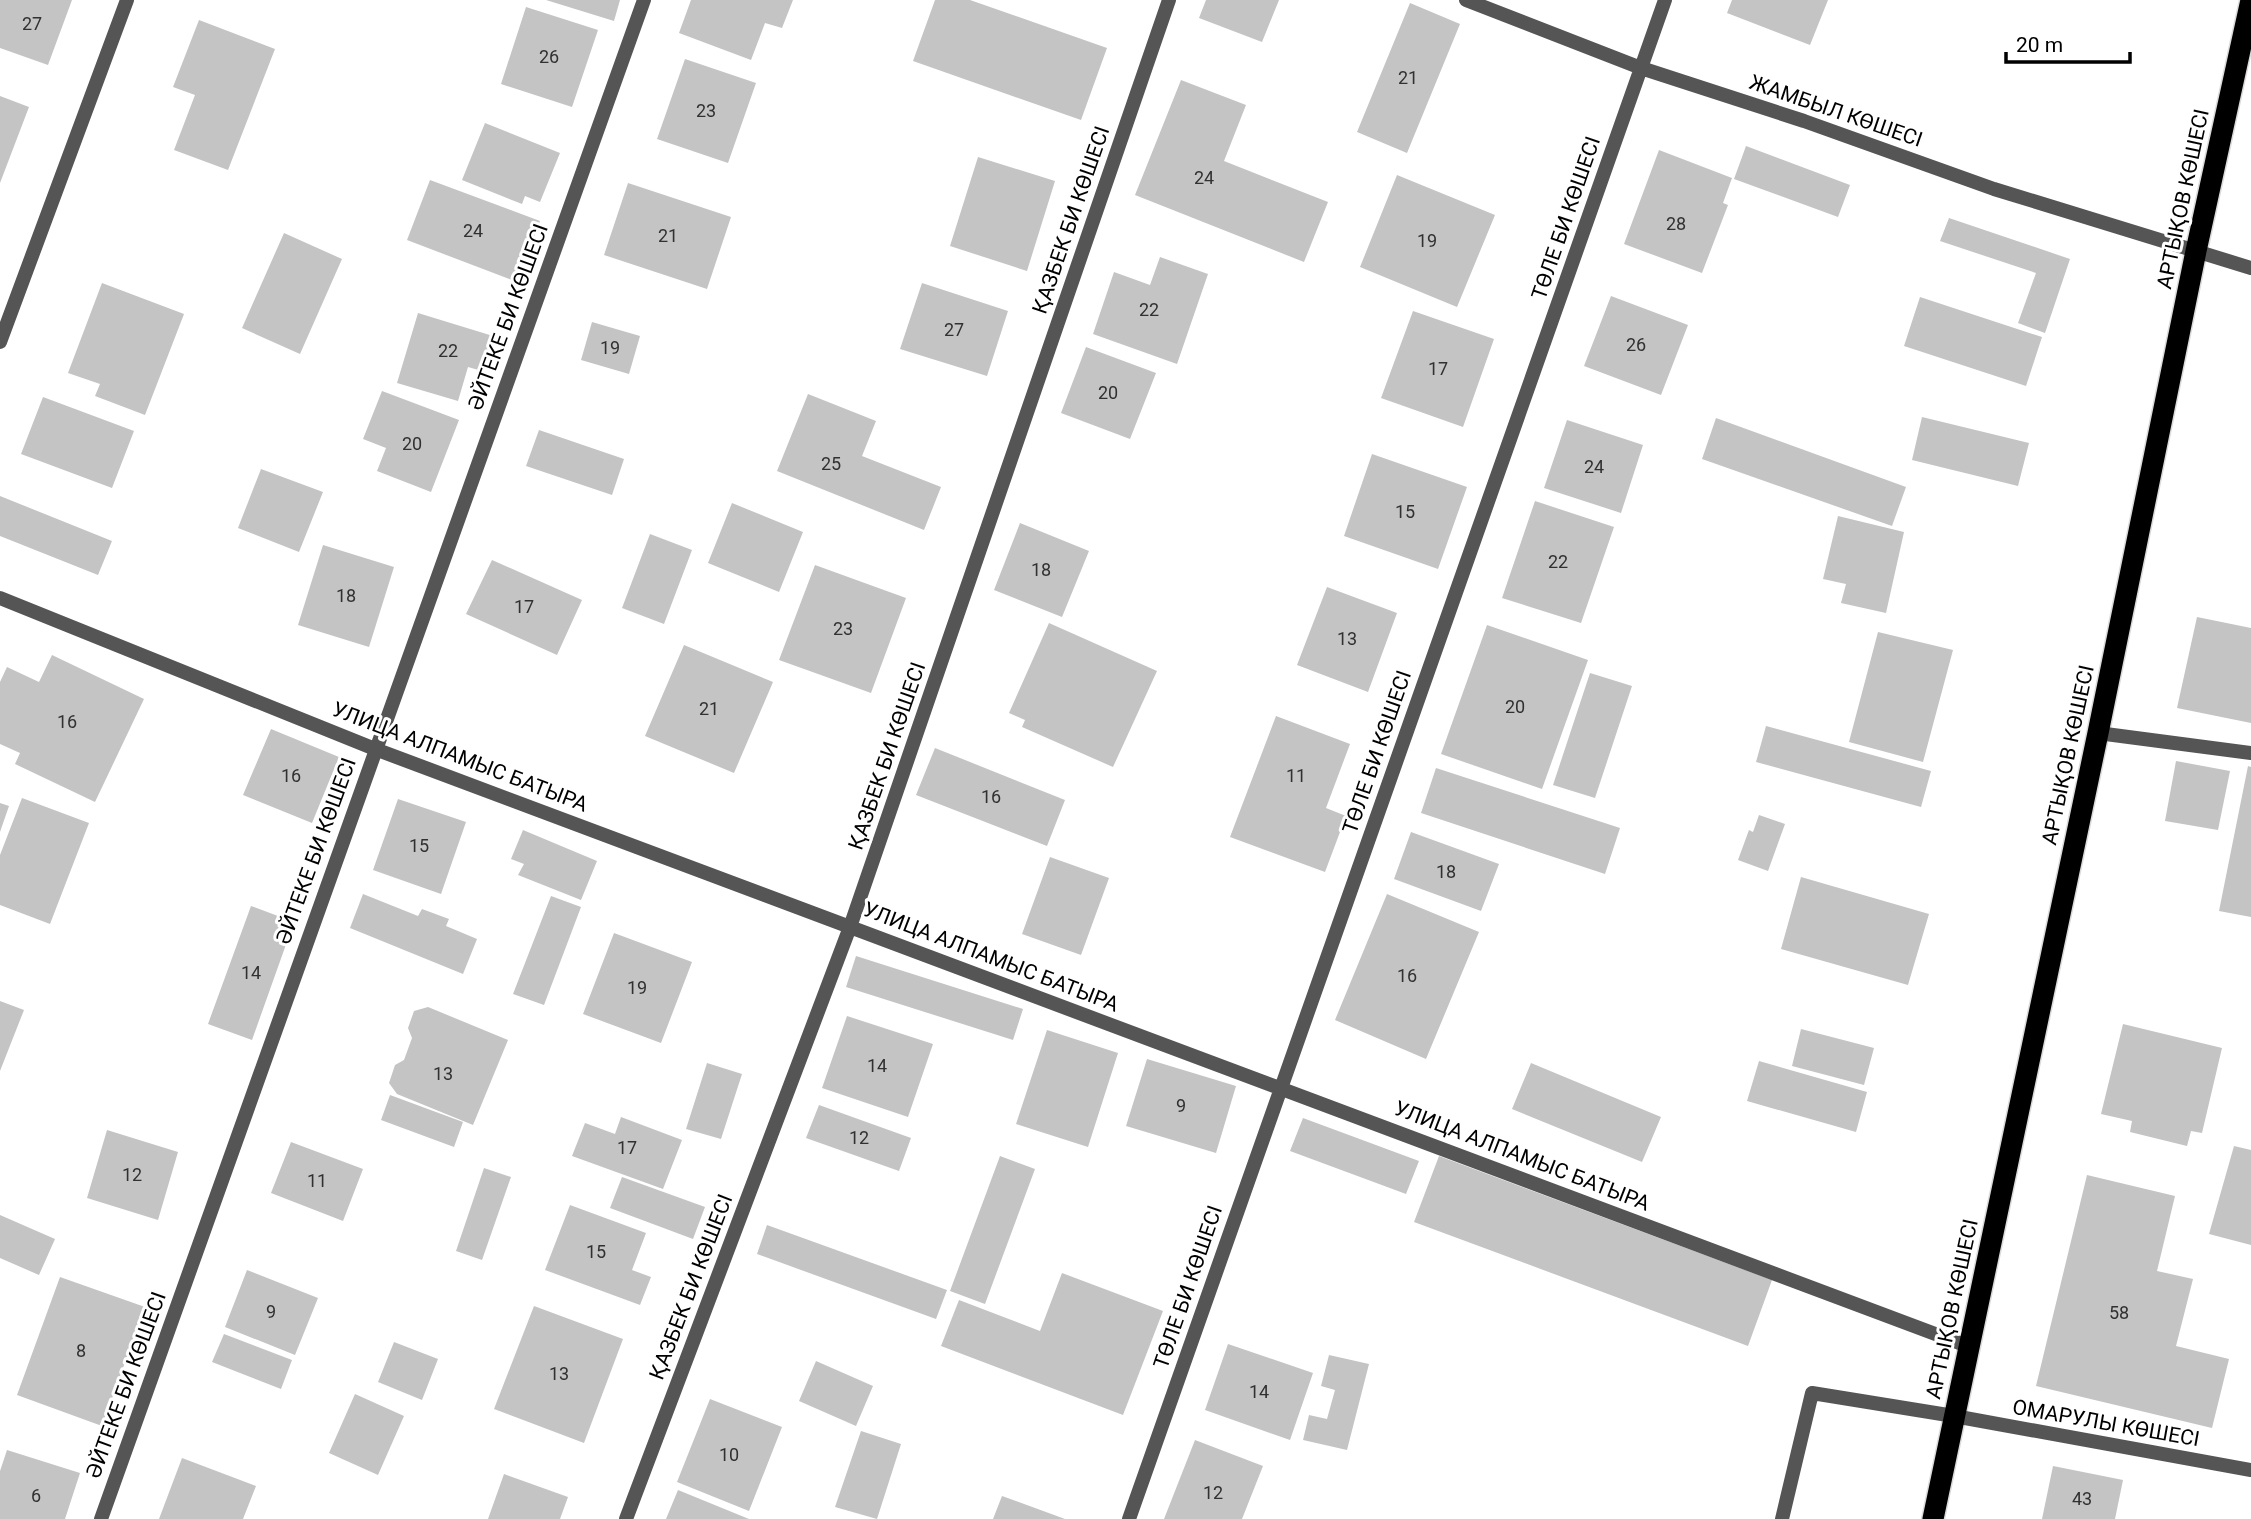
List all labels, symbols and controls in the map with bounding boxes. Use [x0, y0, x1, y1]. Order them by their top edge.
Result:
house number: 27 [22, 13, 42, 34]
scale bar [2006, 21, 2130, 65]
text: 20 m [2016, 33, 2063, 57]
house number: 26 [539, 46, 559, 67]
house number: 21 [1398, 67, 1418, 88]
street label: ЖАМБЫЛ КӨШЕСІ [1746, 70, 1926, 152]
house number: 23 [696, 100, 716, 121]
street label: АРТЫҚОВ КӨШЕСІ [2152, 107, 2214, 291]
street label: ҚАЗБЕК БИ КӨШЕСІ [1028, 123, 1114, 317]
street label: ТӨЛЕ БИ КӨШЕСІ [1527, 133, 1605, 303]
house number: 24 [1194, 167, 1214, 188]
house number: 28 [1666, 213, 1686, 234]
house number: 24 [463, 220, 483, 241]
street label: ӘЙТЕКЕ БИ КӨШЕСІ [463, 221, 553, 413]
house number: 21 [658, 225, 678, 246]
house number: 19 [1417, 230, 1437, 251]
house number: 22 [1139, 299, 1159, 320]
house number: 27 [944, 319, 964, 340]
house number: 26 [1626, 334, 1646, 355]
house number: 19 [600, 337, 620, 358]
house number: 22 [438, 340, 458, 361]
house number: 17 [1428, 358, 1448, 379]
house number: 20 [1098, 382, 1118, 403]
house number: 20 [402, 433, 422, 454]
house number: 25 [821, 453, 841, 474]
house number: 24 [1584, 456, 1604, 477]
house number: 15 [1395, 501, 1415, 522]
house number: 22 [1548, 551, 1568, 572]
house number: 18 [1031, 559, 1051, 580]
house number: 18 [336, 585, 356, 606]
house number: 17 [514, 596, 534, 617]
house number: 23 [833, 618, 853, 639]
house number: 13 [1337, 628, 1357, 649]
street label: ҚАЗБЕК БИ КӨШЕСІ [844, 659, 930, 853]
street label: АРТЫҚОВ КӨШЕСІ [2037, 663, 2099, 847]
street label: ТӨЛЕ БИ КӨШЕСІ [1338, 667, 1416, 837]
house number: 20 [1505, 696, 1525, 717]
street label: УЛИЦА АЛПАМЫС БАТЫРА [329, 697, 591, 817]
house number: 21 [699, 698, 719, 719]
house number: 16 [57, 711, 77, 732]
street label: ӘЙТЕКЕ БИ КӨШЕСІ [271, 755, 361, 947]
house number: 16 [281, 765, 301, 786]
house number: 11 [1286, 765, 1306, 786]
house number: 16 [981, 786, 1001, 807]
house number: 15 [409, 835, 429, 856]
house number: 18 [1436, 861, 1456, 882]
street label: УЛИЦА АЛПАМЫС БАТЫРА [860, 897, 1122, 1017]
house number: 14 [241, 962, 261, 983]
house number: 16 [1397, 965, 1417, 986]
house number: 19 [627, 977, 647, 998]
house number: 14 [867, 1055, 887, 1076]
house number: 13 [433, 1063, 453, 1084]
house number: 9 [1176, 1095, 1186, 1116]
street label: УЛИЦА АЛПАМЫС БАТЫРА [1391, 1096, 1653, 1216]
house number: 12 [849, 1127, 869, 1148]
house number: 17 [617, 1137, 637, 1158]
house number: 12 [122, 1164, 142, 1185]
house number: 11 [307, 1170, 327, 1191]
street label: ҚАЗБЕК БИ КӨШЕСІ [645, 1191, 737, 1383]
street label: ТӨЛЕ БИ КӨШЕСІ [1149, 1202, 1227, 1372]
street label: АРТЫҚОВ КӨШЕСІ [1921, 1217, 1983, 1401]
house number: 15 [586, 1241, 606, 1262]
street label: ӘЙТЕКЕ БИ КӨШЕСІ [81, 1289, 171, 1481]
house number: 9 [266, 1301, 276, 1322]
house number: 58 [2109, 1302, 2129, 1323]
house number: 8 [76, 1340, 86, 1361]
house number: 13 [549, 1363, 569, 1384]
house number: 14 [1249, 1381, 1269, 1402]
street label: ОМАРУЛЫ КӨШЕСІ [2011, 1395, 2201, 1451]
house number: 10 [719, 1444, 739, 1465]
house number: 12 [1203, 1482, 1223, 1503]
house number: 6 [31, 1485, 41, 1506]
house number: 43 [2072, 1488, 2092, 1509]

